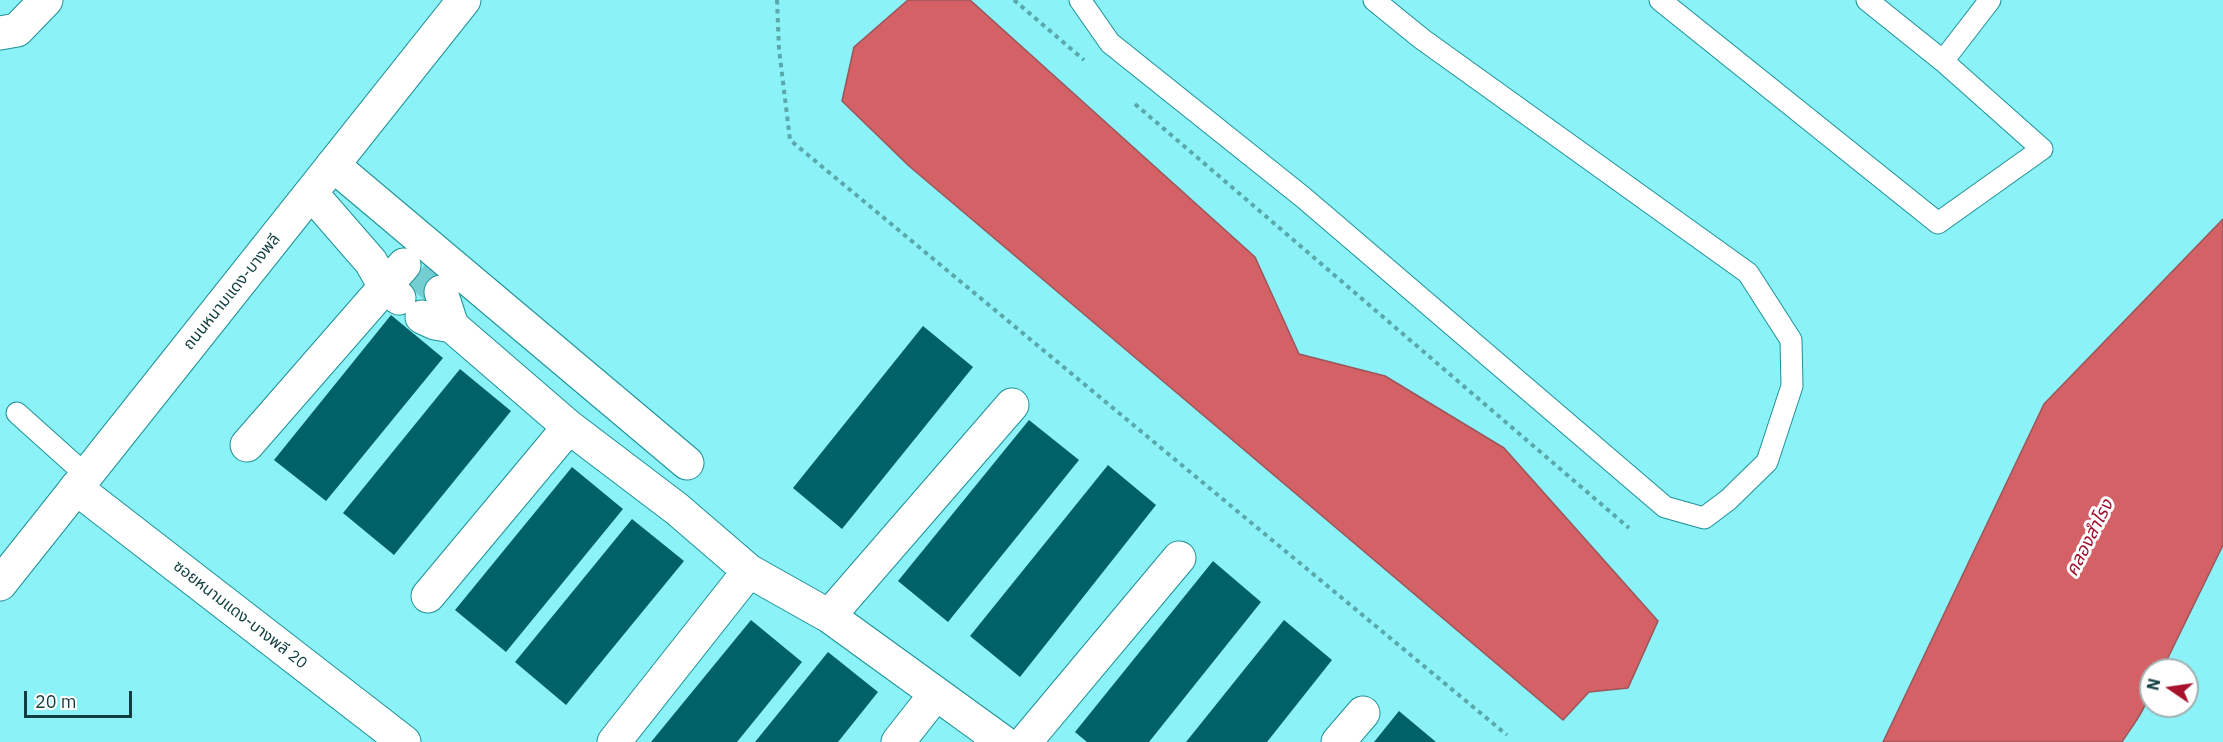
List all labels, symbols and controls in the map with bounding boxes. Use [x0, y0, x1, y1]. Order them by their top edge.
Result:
street label: ถนนหนามแดง-บางพลี [179, 230, 285, 354]
water label: คลองสำโรง [2062, 496, 2118, 580]
street label: ซอยหนามแดง-บางพลี 20 [169, 557, 311, 673]
north arrow [2139, 658, 2199, 718]
text: N [2142, 677, 2164, 692]
scale bar [27, 679, 135, 717]
text: 20 m [35, 690, 77, 713]

